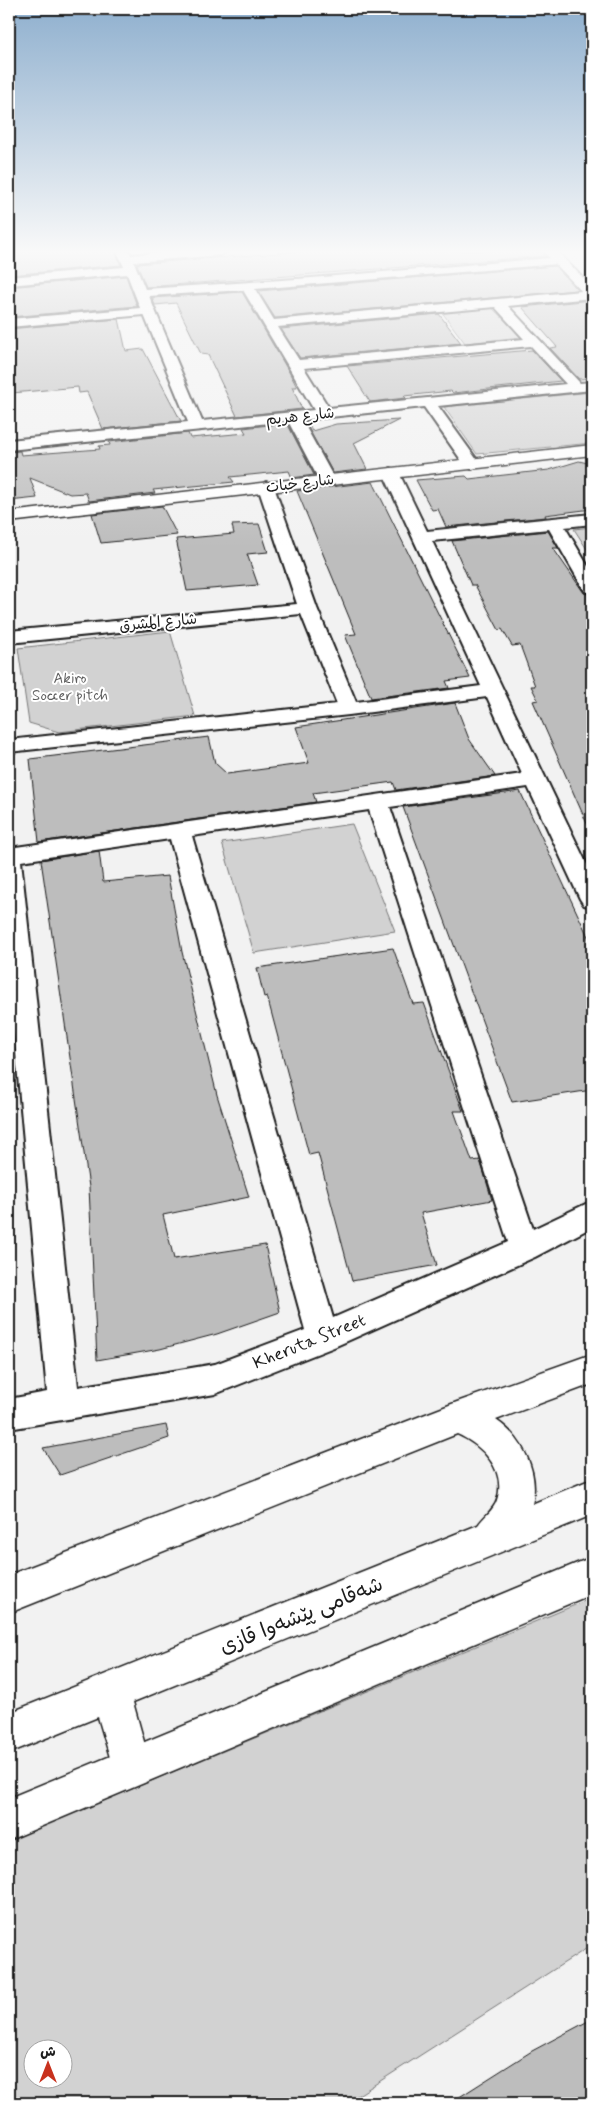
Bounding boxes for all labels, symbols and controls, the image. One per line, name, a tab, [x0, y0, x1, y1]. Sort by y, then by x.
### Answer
street label: شارع هريم	[265, 403, 336, 432]
street label: شارع خبات	[265, 470, 335, 498]
street label: شارع المشرق	[118, 610, 198, 636]
park label: Akiro Soccer pitch	[32, 669, 108, 706]
street label: Kheruta Street	[249, 1308, 370, 1375]
street label: شەقامی پێشەوا قازی	[215, 1570, 387, 1662]
north arrow	[22, 2040, 72, 2090]
text: ش	[40, 2043, 56, 2061]

